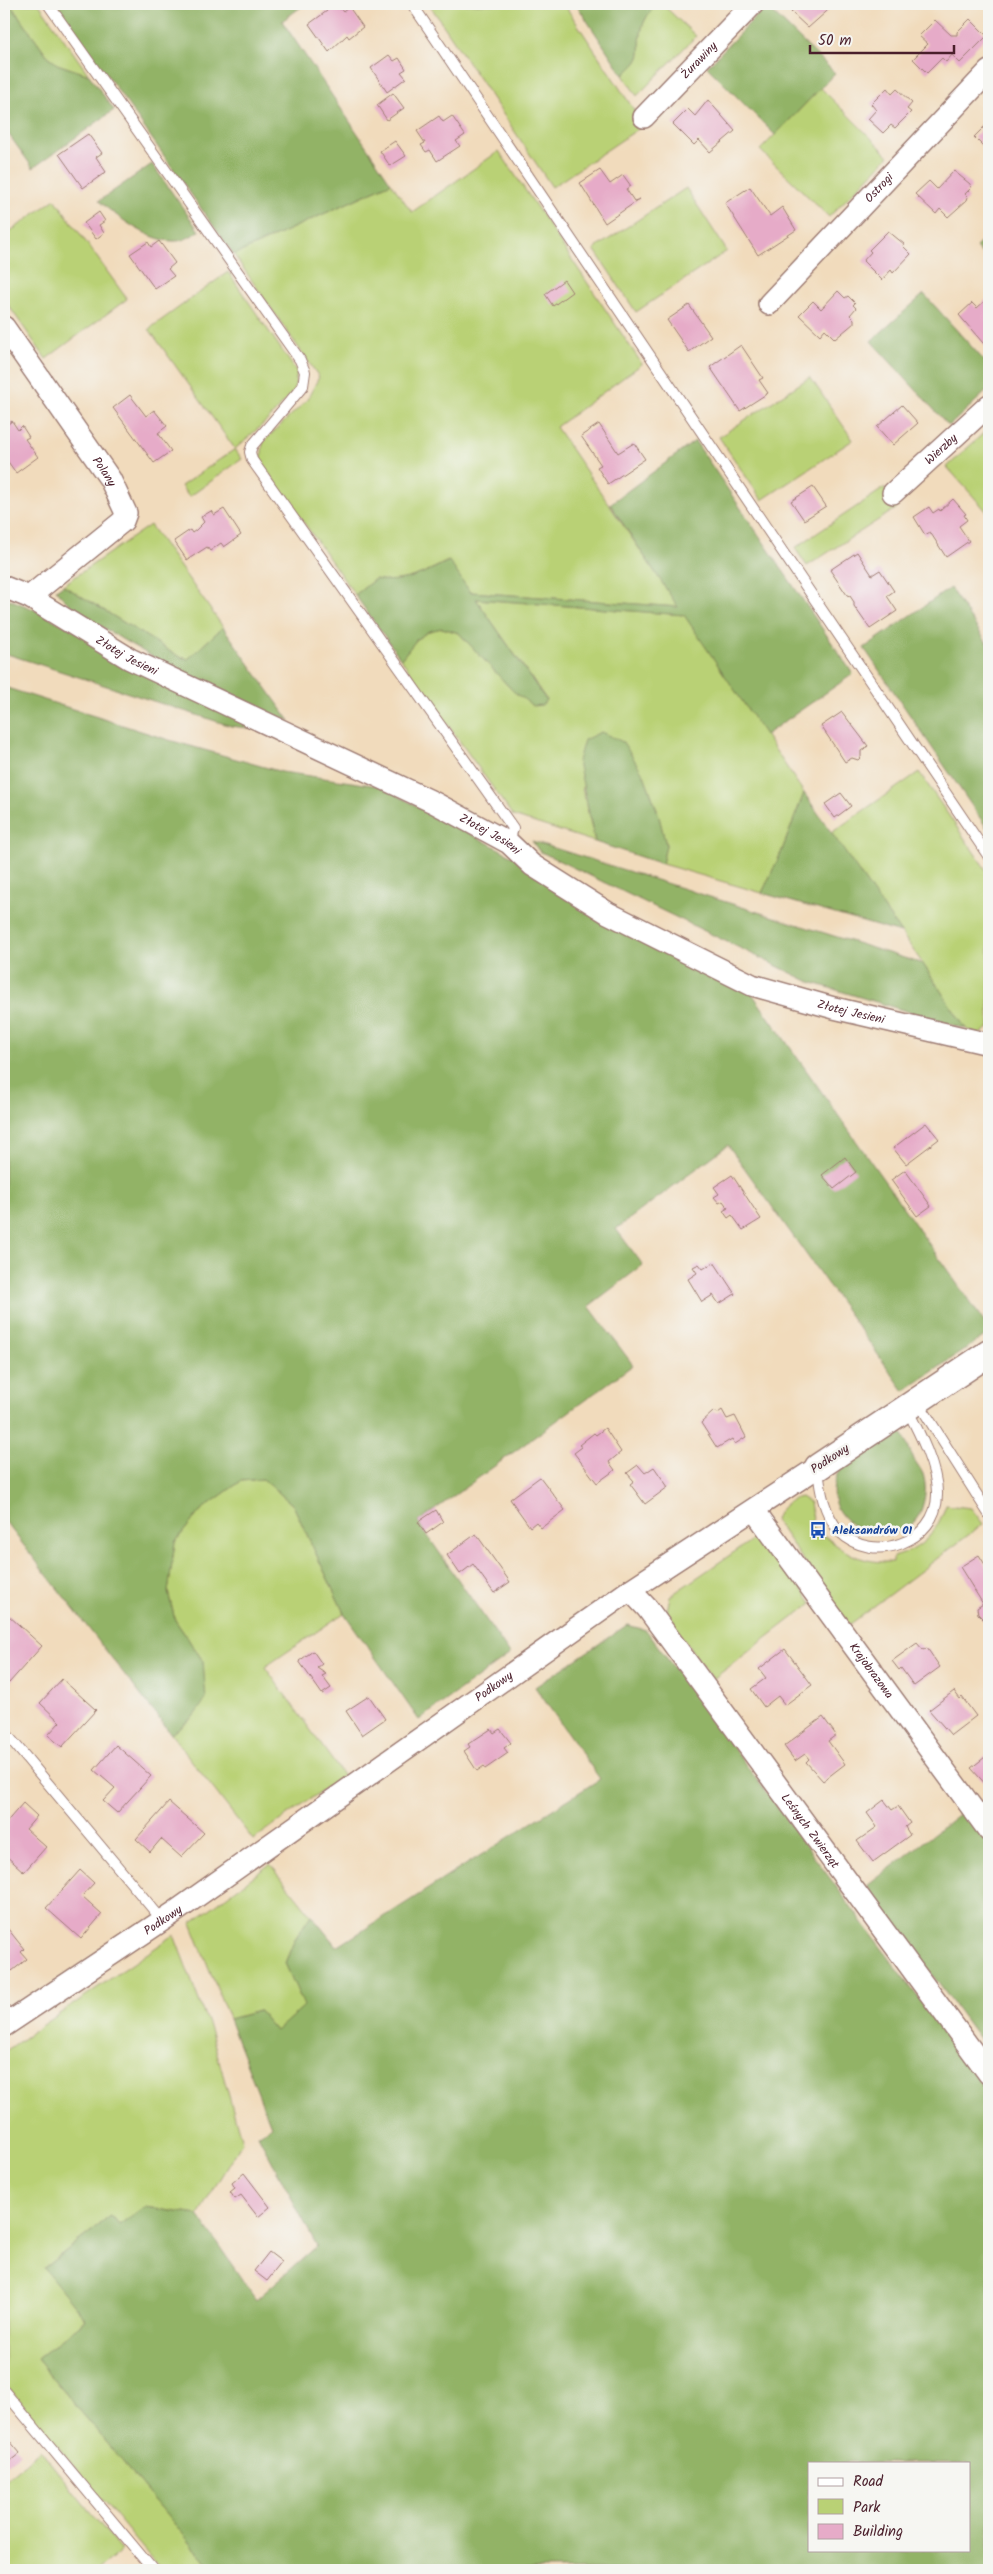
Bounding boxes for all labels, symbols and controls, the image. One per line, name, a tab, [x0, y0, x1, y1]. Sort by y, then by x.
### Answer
scale bar	[810, 22, 954, 54]
text: 50 m	[818, 29, 852, 53]
street label: Żurawiny	[676, 37, 722, 83]
street label: Ostrogi	[860, 168, 899, 207]
street label: Wierzby	[920, 429, 962, 469]
street label: Polany	[88, 453, 122, 490]
street label: Złotej Jesieni	[92, 631, 162, 681]
street label: Złotej Jesieni	[456, 808, 526, 860]
street label: Złotej Jesieni	[815, 994, 888, 1029]
street label: Podkowy	[807, 1439, 853, 1479]
bus stop icon: Aleksandrów 01	[808, 1520, 828, 1540]
place label: Aleksandrów 01	[832, 1521, 912, 1540]
street label: Krajobrazowa	[845, 1638, 899, 1703]
street label: Podkowy	[471, 1666, 517, 1707]
street label: Leśnych Zwierząt	[776, 1789, 845, 1873]
street label: Podkowy	[140, 1900, 186, 1940]
legend	[808, 2462, 970, 2552]
text: Road	[853, 2470, 884, 2494]
text: Park	[853, 2496, 881, 2520]
text: Building	[853, 2520, 903, 2544]

